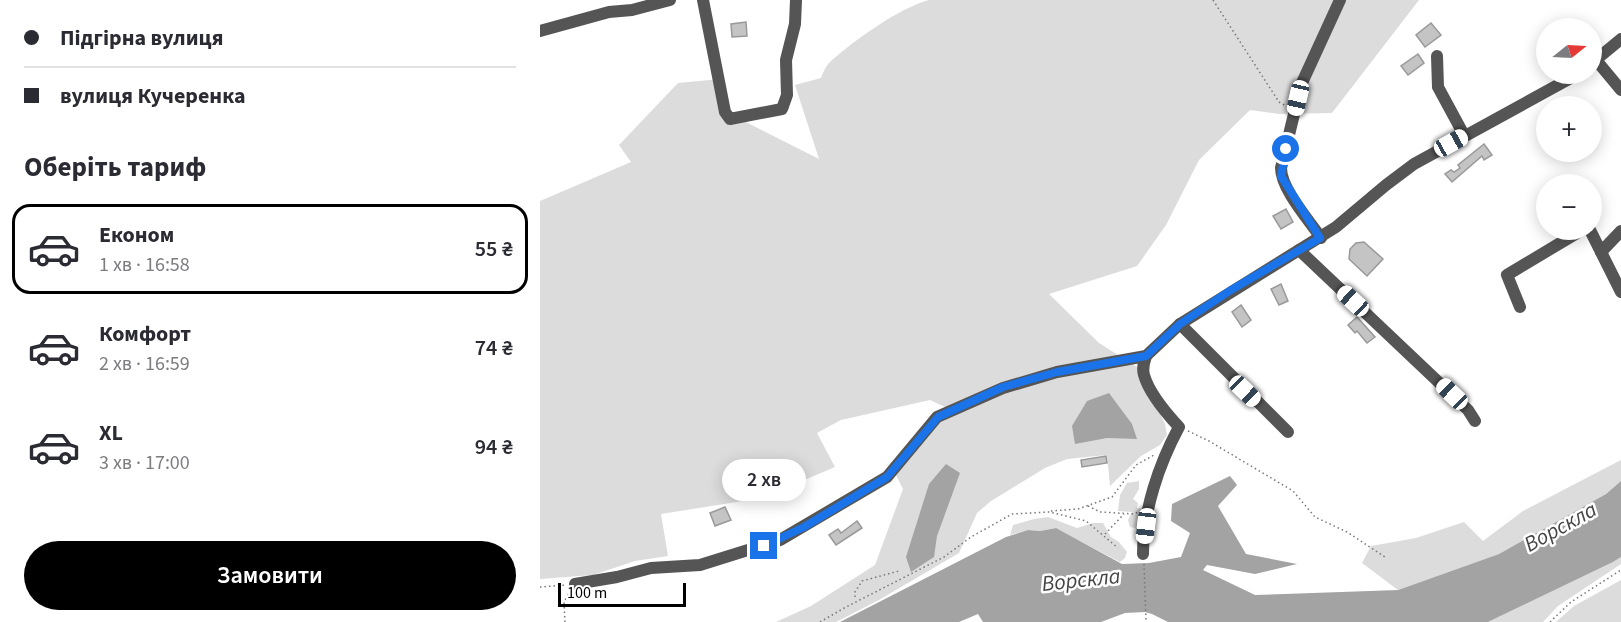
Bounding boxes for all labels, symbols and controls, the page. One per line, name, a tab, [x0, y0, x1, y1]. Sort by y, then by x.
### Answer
north arrow	[1536, 18, 1602, 84]
map controls	[1536, 18, 1602, 240]
text: Підгірна вулиця	[60, 22, 224, 54]
car	[1285, 78, 1311, 118]
text: вулиця Кучеренка	[60, 80, 246, 112]
button: +	[1536, 96, 1602, 162]
car	[1431, 126, 1471, 160]
route start	[1272, 135, 1299, 162]
text: Оберіть тариф	[24, 148, 206, 187]
button: −	[1536, 174, 1602, 240]
text: Економ	[99, 219, 174, 251]
icon: car	[27, 222, 81, 276]
text: 55 ₴	[475, 233, 513, 265]
text: 1 хв · 16:58	[99, 251, 190, 279]
car	[1334, 282, 1372, 320]
text: Комфорт	[99, 318, 191, 350]
icon: car	[27, 321, 81, 375]
text: 74 ₴	[475, 332, 513, 364]
text: 2 хв · 16:59	[99, 350, 190, 378]
car	[1226, 372, 1264, 410]
car	[1433, 375, 1471, 413]
text: XL	[99, 417, 123, 449]
icon: car	[27, 420, 81, 474]
text: 94 ₴	[475, 431, 513, 463]
text: 3 хв · 17:00	[99, 449, 190, 477]
callout: 2 хв	[722, 459, 806, 501]
text: 2 хв	[747, 466, 781, 494]
water label: Ворскла	[1518, 494, 1603, 560]
car	[1135, 507, 1157, 545]
route end	[750, 532, 777, 559]
button: Замовити	[24, 541, 516, 610]
water label: Ворскла	[1040, 560, 1122, 600]
scale bar	[558, 580, 686, 608]
text: 100 m	[567, 582, 607, 604]

